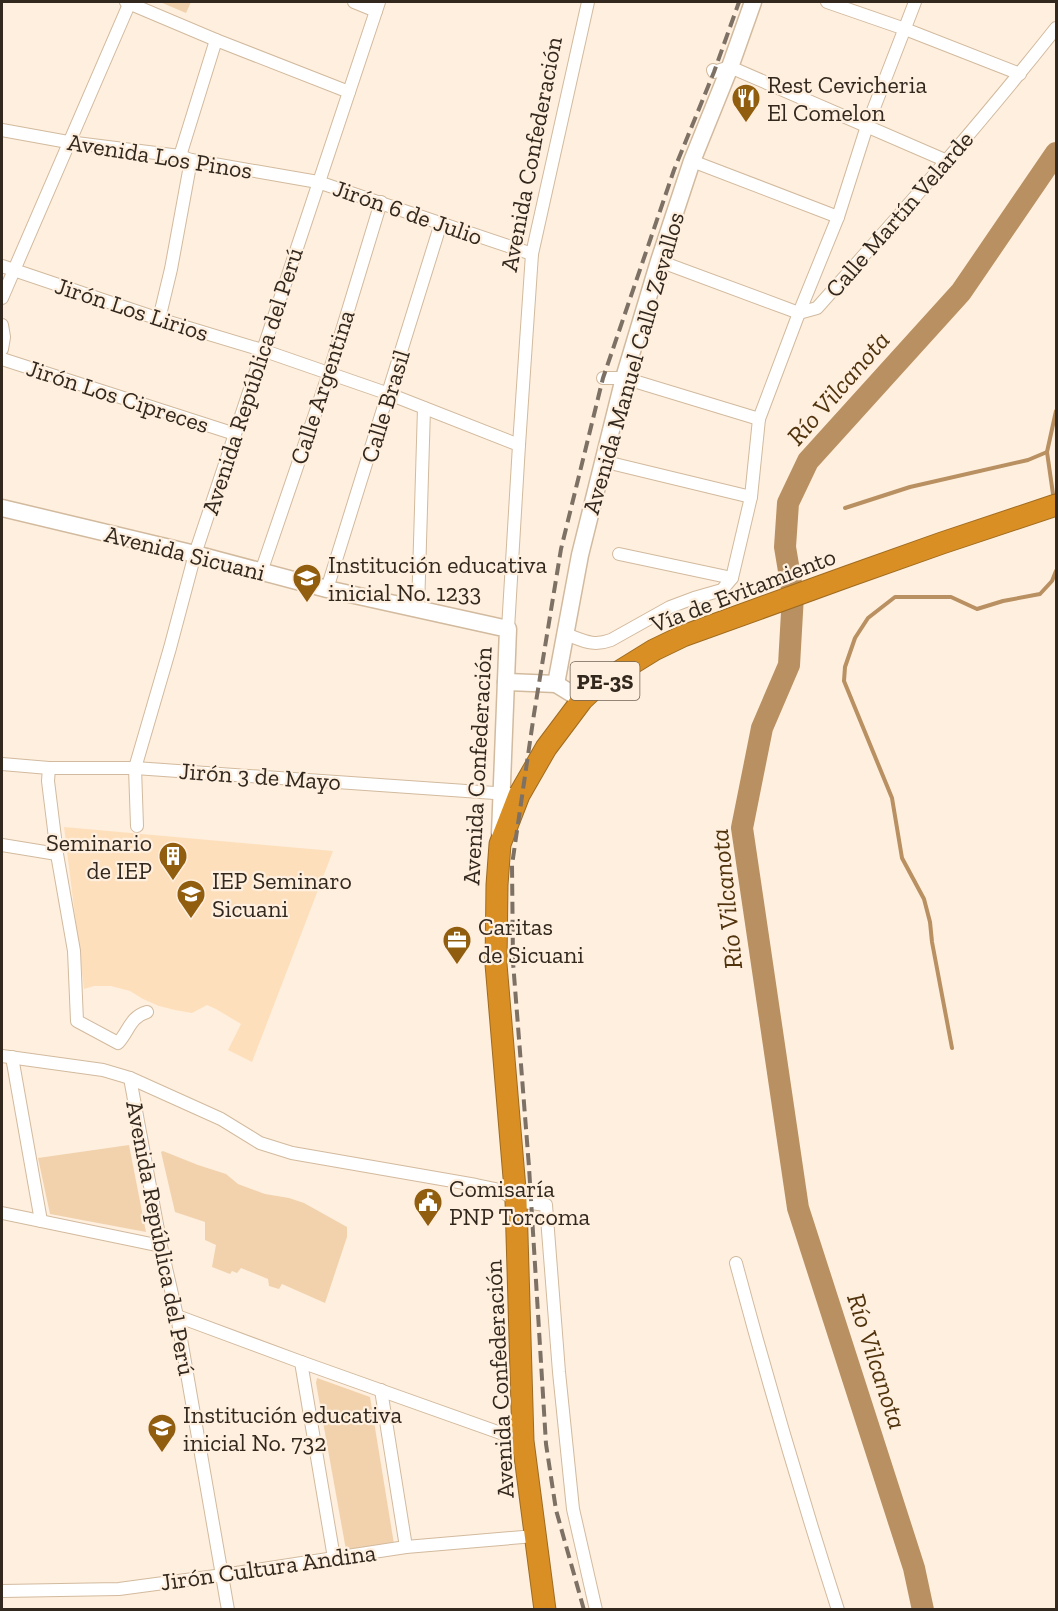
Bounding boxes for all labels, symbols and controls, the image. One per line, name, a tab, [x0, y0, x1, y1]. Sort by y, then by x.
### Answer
street label: Avenida Confederación	[494, 34, 568, 274]
place label: Rest Cevicheria El Comelon	[767, 70, 928, 127]
restaurant icon: Rest Cevicheria El Comelon	[730, 82, 762, 124]
street label: Calle Martín Velarde	[819, 125, 979, 303]
street label: Avenida Los Pinos	[66, 127, 254, 185]
street label: Jirón 6 de Julio	[330, 173, 486, 251]
street label: Avenida Manuel Callo Zevallos	[576, 209, 690, 517]
street label: Avenida República del Perú	[195, 243, 309, 518]
street label: Jirón Los Lirios	[52, 271, 212, 347]
street label: Calle Argentina	[283, 306, 361, 468]
water label: Río Vilcanota	[780, 324, 896, 452]
street label: Calle Brasil	[354, 346, 416, 466]
street label: Jirón Los Cipreces	[23, 353, 213, 439]
street label: Avenida Sicuani	[102, 519, 269, 587]
street label: Vía de Evitamiento	[645, 541, 840, 639]
place label: Institución educativa inicial No. 1233	[328, 550, 547, 607]
school or university icon: Institución educativa inicial No. 1233	[291, 562, 323, 604]
street label: Avenida Confederación	[456, 646, 498, 886]
road number: PE-3S	[570, 662, 640, 700]
street label: Jirón 3 de Mayo	[178, 756, 342, 796]
water label: Río Vilcanota	[703, 827, 749, 971]
place label: Seminario de IEP	[46, 828, 152, 885]
building icon: Seminario de IEP	[157, 840, 189, 882]
place label: IEP Seminaro Sicuani	[212, 866, 352, 923]
school or university icon: IEP Seminaro Sicuani	[175, 878, 207, 920]
place label: Caritas de Sicuani	[478, 912, 584, 969]
office icon: Caritas de Sicuani	[441, 924, 473, 966]
street label: Avenida República del Perú	[120, 1098, 202, 1378]
place label: Comisaría PNP Torcoma	[449, 1174, 590, 1231]
public building icon: Comisaría PNP Torcoma	[412, 1186, 444, 1228]
street label: Avenida Confederación	[478, 1259, 520, 1499]
water label: Río Vilcanota	[840, 1289, 914, 1433]
place label: Institución educativa inicial No. 732	[183, 1400, 402, 1457]
school or university icon: Institución educativa inicial No. 732	[146, 1412, 178, 1454]
street label: Jirón Cultura Andina	[158, 1537, 378, 1596]

